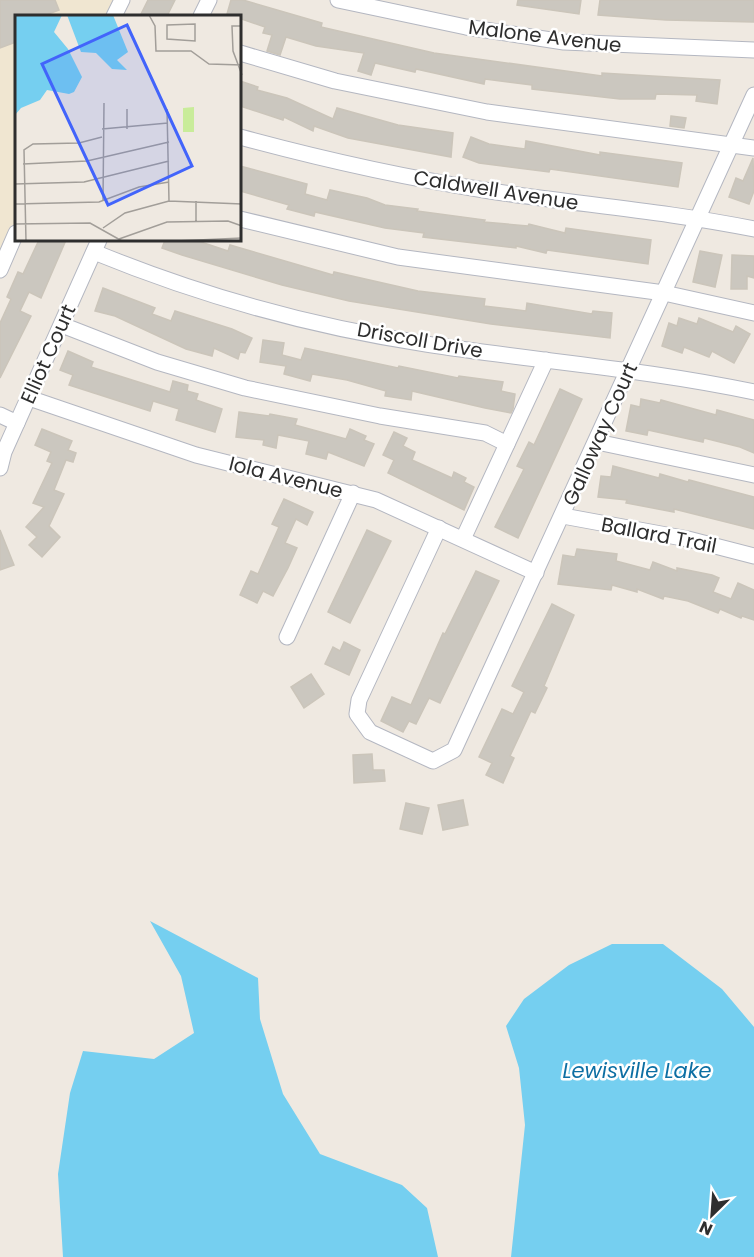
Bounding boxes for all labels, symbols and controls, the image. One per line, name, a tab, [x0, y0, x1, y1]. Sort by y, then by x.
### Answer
street label: Malone Avenue	[467, 13, 623, 59]
inset map	[15, 15, 242, 242]
street label: Caldwell Avenue	[412, 163, 580, 217]
street label: Elliot Court	[14, 300, 82, 408]
street label: Driscoll Drive	[355, 315, 485, 365]
street label: Galloway Court	[556, 358, 644, 510]
street label: Iola Avenue	[226, 449, 346, 505]
street label: Ballard Trail	[599, 510, 719, 560]
water label: Lewisville Lake	[562, 1056, 712, 1085]
north arrow	[682, 1185, 742, 1245]
text: N	[696, 1215, 716, 1241]

